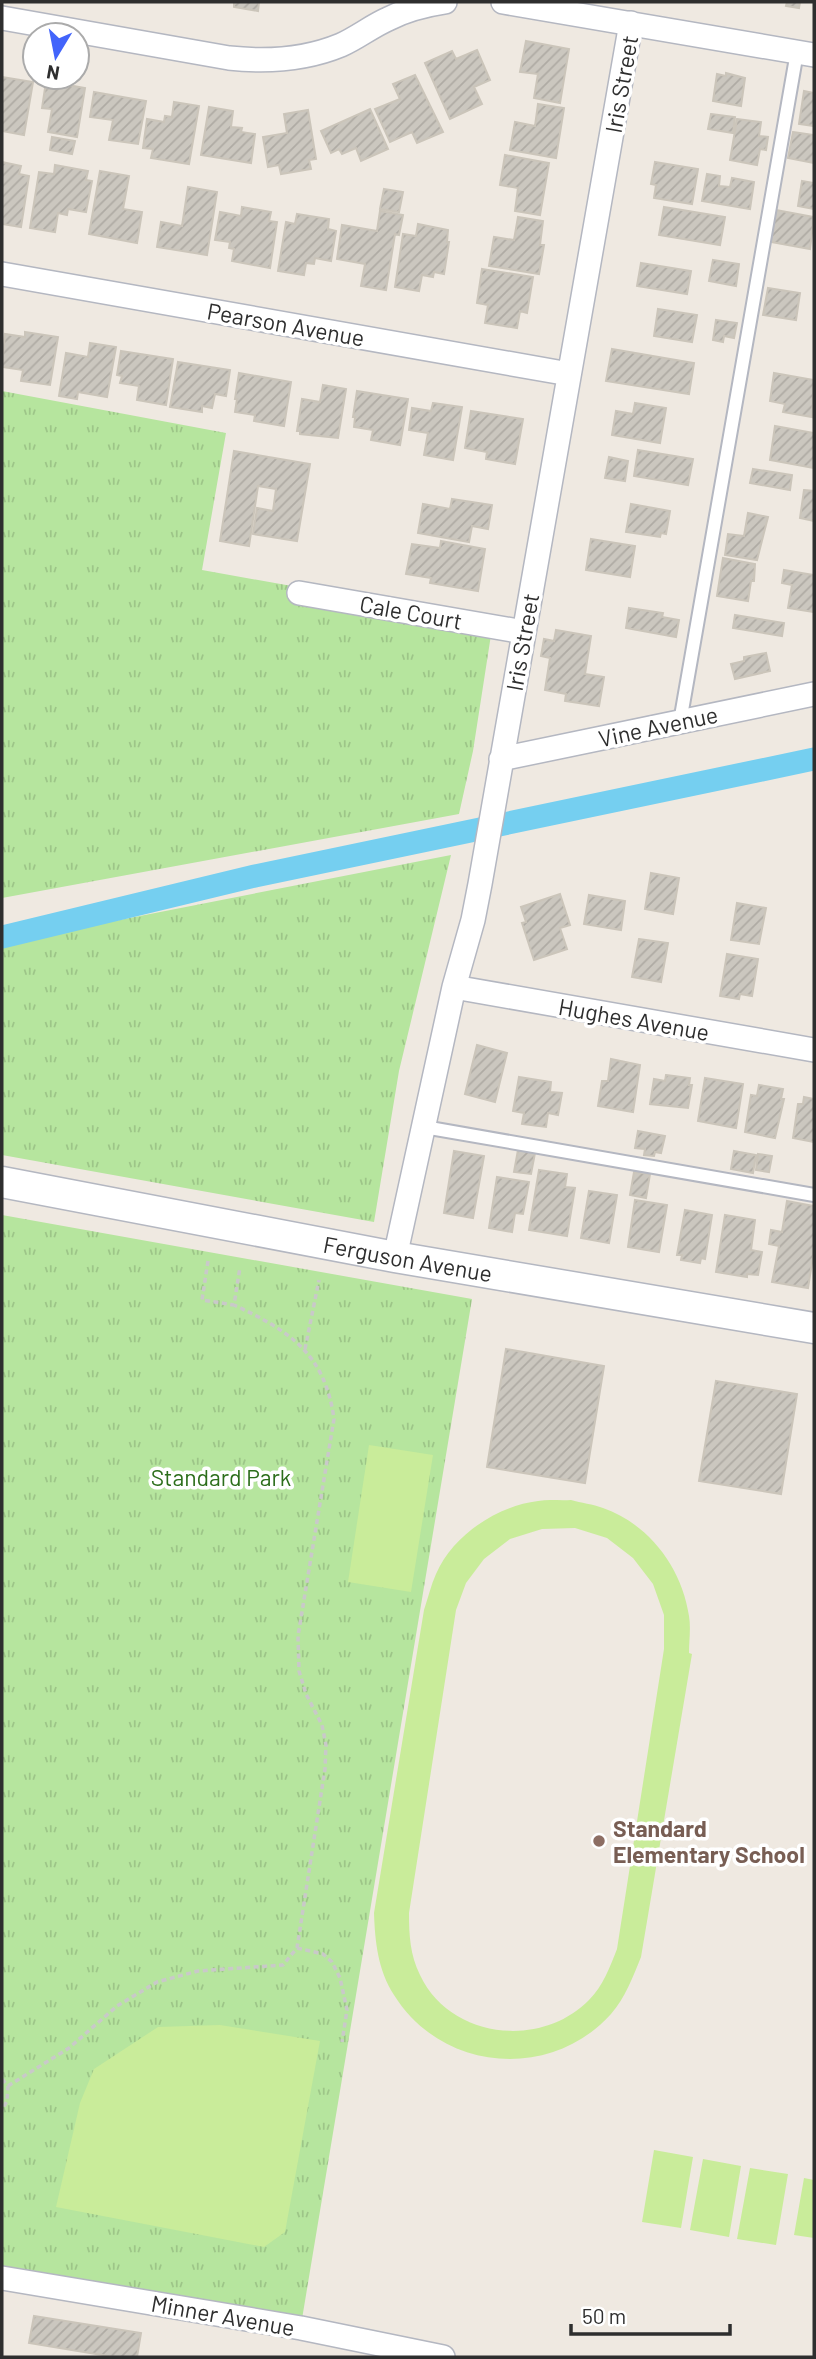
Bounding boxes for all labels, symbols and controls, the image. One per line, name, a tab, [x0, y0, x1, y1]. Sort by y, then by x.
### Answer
north arrow	[21, 21, 91, 91]
street label: Iris Street	[599, 33, 643, 135]
text: N	[45, 61, 61, 86]
street label: Pearson Avenue	[205, 296, 367, 352]
street label: Cale Court	[358, 589, 464, 635]
street label: Iris Street	[500, 591, 544, 693]
street label: Vine Avenue	[596, 700, 720, 752]
street label: Hughes Avenue	[556, 992, 712, 1046]
street label: Ferguson Avenue	[321, 1230, 494, 1287]
park label: Standard Park	[151, 1463, 291, 1491]
place label: Standard Elementary School	[613, 1814, 805, 1868]
marker: Standard Elementary School	[591, 1833, 607, 1849]
street label: Minner Avenue	[149, 2289, 297, 2341]
scale bar	[571, 2292, 730, 2336]
text: 50 m	[582, 2303, 626, 2328]

